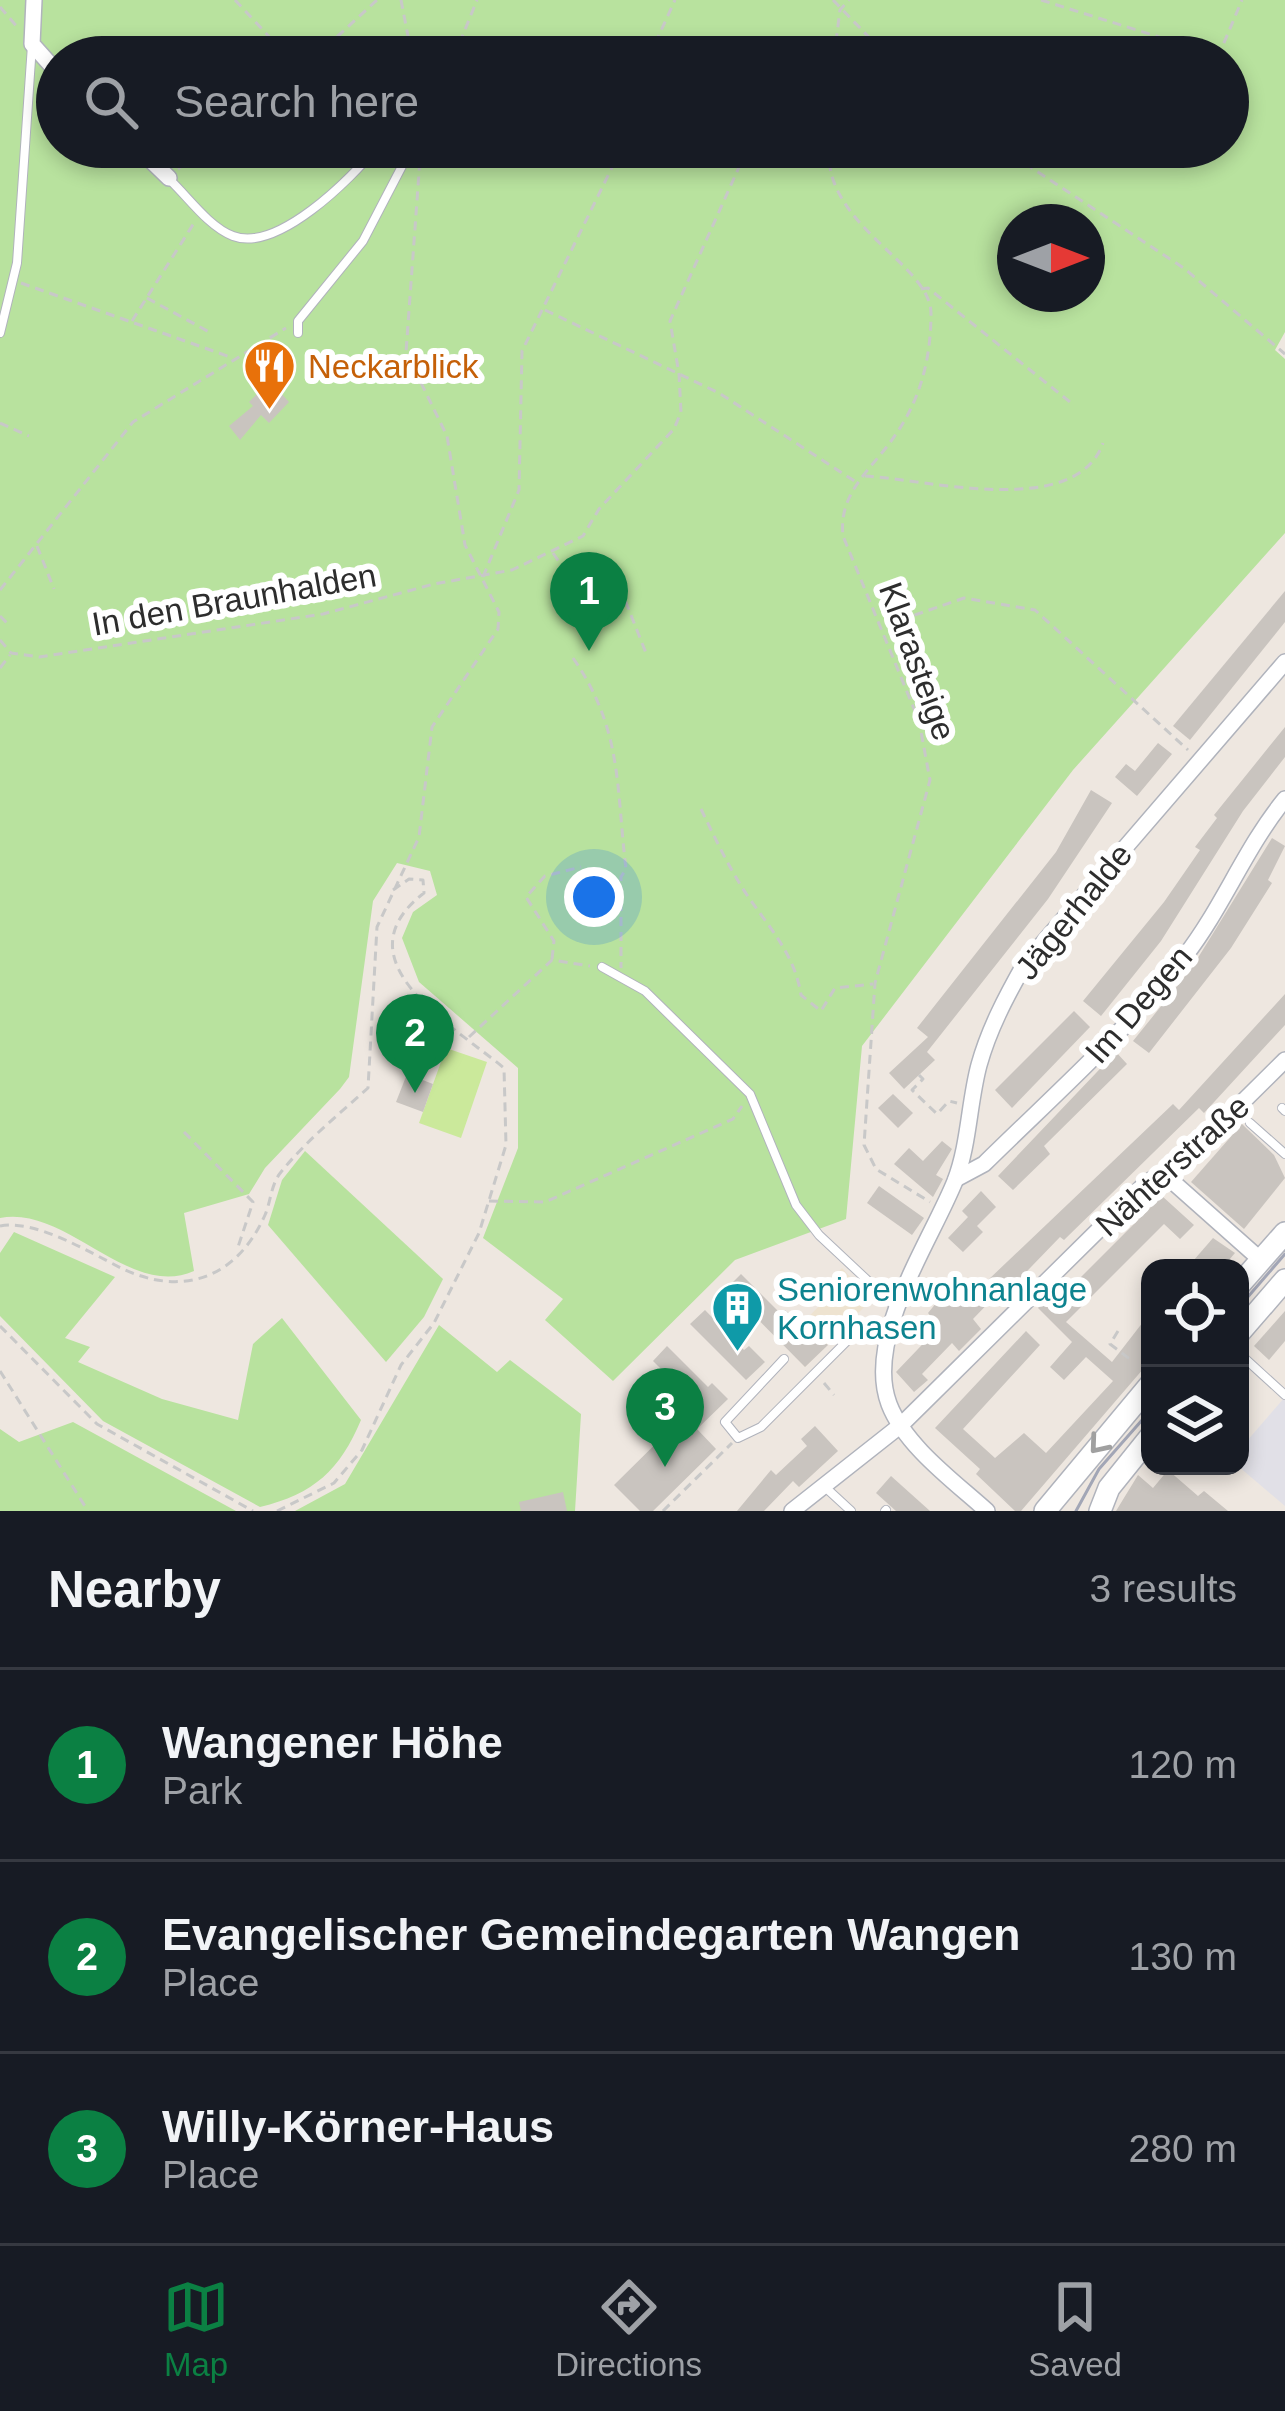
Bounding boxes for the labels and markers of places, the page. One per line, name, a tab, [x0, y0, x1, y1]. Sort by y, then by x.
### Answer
restaurant icon: Neckarblick	[241, 338, 297, 412]
place label: Neckarblick	[308, 348, 479, 385]
pin: 1	[550, 552, 628, 651]
pin: 2	[376, 994, 454, 1093]
place label: Seniorenwohnanlage Kornhasen	[777, 1271, 1087, 1346]
building icon: Seniorenwohnanlage Kornhasen	[710, 1280, 766, 1354]
pin: 3	[626, 1368, 704, 1467]

